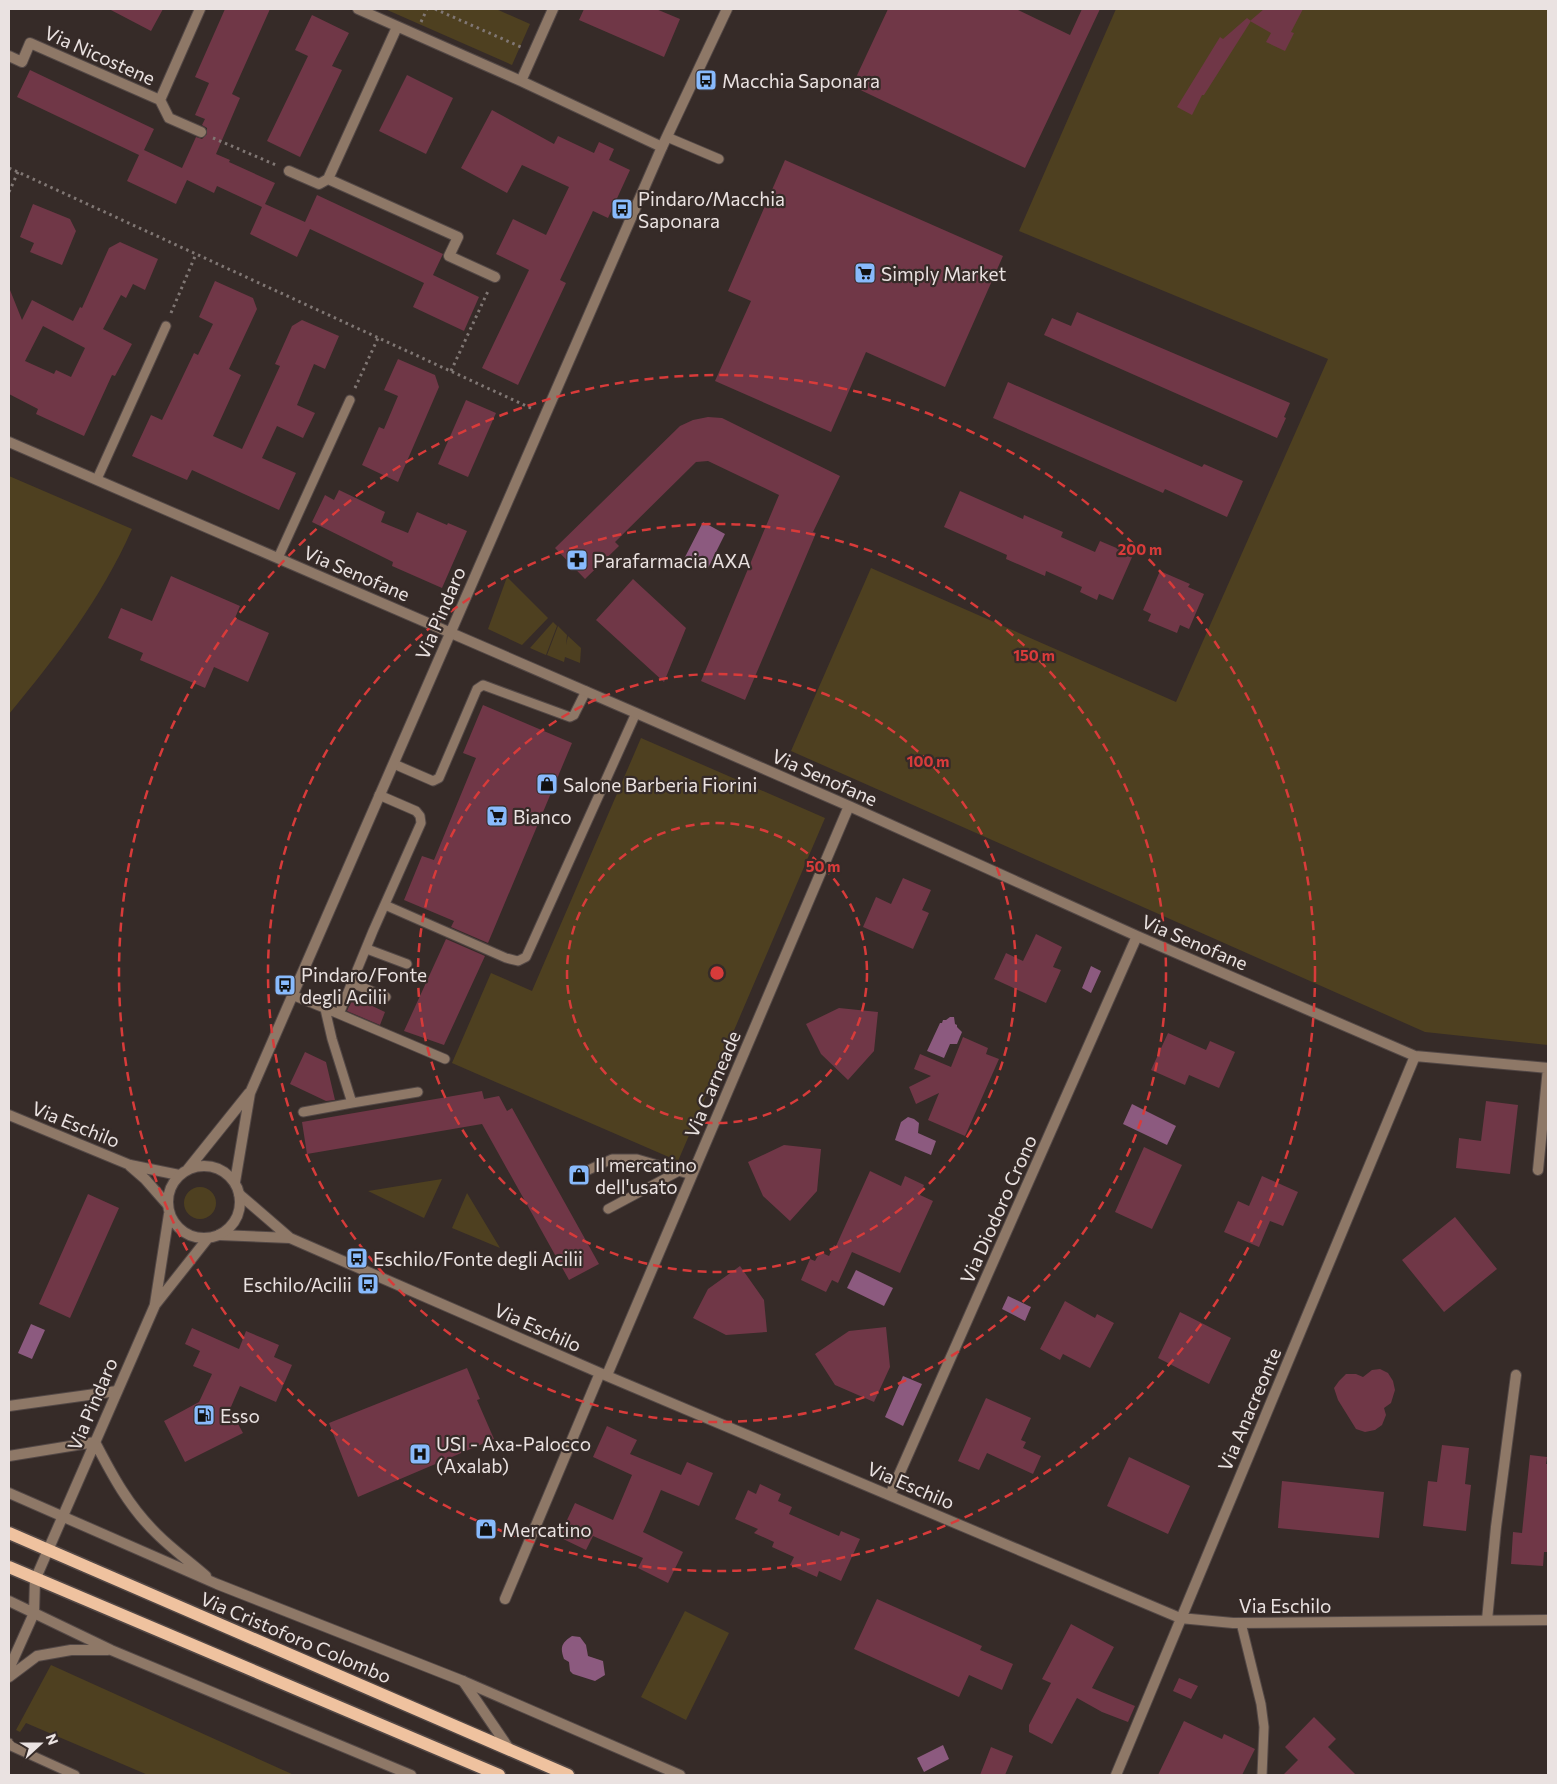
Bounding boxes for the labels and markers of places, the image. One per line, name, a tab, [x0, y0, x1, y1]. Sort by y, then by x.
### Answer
bus stop icon: Macchia Saponara	[694, 68, 718, 92]
place label: Macchia Saponara	[722, 69, 880, 92]
place label: Pindaro/Macchia Saponara	[638, 187, 785, 232]
bus stop icon: Pindaro/Macchia Saponara	[610, 197, 634, 221]
supermarket icon: Simply Market	[853, 261, 877, 285]
place label: Simply Market	[881, 262, 1006, 285]
pharmacy icon: Parafarmacia AXA	[565, 548, 589, 572]
place label: Parafarmacia AXA	[593, 549, 751, 572]
shop icon: Salone Barberia Fiorini	[535, 772, 559, 796]
place label: Salone Barberia Fiorini	[563, 773, 757, 796]
supermarket icon: Bianco	[485, 804, 509, 828]
place label: Bianco	[513, 805, 572, 828]
place label: Pindaro/Fonte degli Acilii	[301, 963, 427, 1008]
centre of rings	[708, 964, 726, 982]
bus stop icon: Pindaro/Fonte degli Acilii	[273, 973, 297, 997]
place label: Il mercatino dell'usato	[595, 1153, 697, 1198]
shop icon: Il mercatino dell'usato	[567, 1163, 591, 1187]
bus stop icon: Eschilo/Fonte degli Acilii	[345, 1246, 369, 1270]
place label: Eschilo/Fonte degli Acilii	[373, 1247, 583, 1270]
bus stop icon: Eschilo/Acilii	[356, 1272, 380, 1296]
place label: Eschilo/Acilii	[243, 1273, 352, 1296]
fuel station icon: Esso	[192, 1403, 216, 1427]
place label: Esso	[220, 1404, 260, 1427]
place label: USI - Axa-Palocco (Axalab)	[436, 1432, 591, 1477]
hospital icon: USI - Axa-Palocco (Axalab)	[408, 1442, 432, 1466]
shop icon: Mercatino	[474, 1517, 498, 1541]
place label: Mercatino	[502, 1518, 592, 1541]

